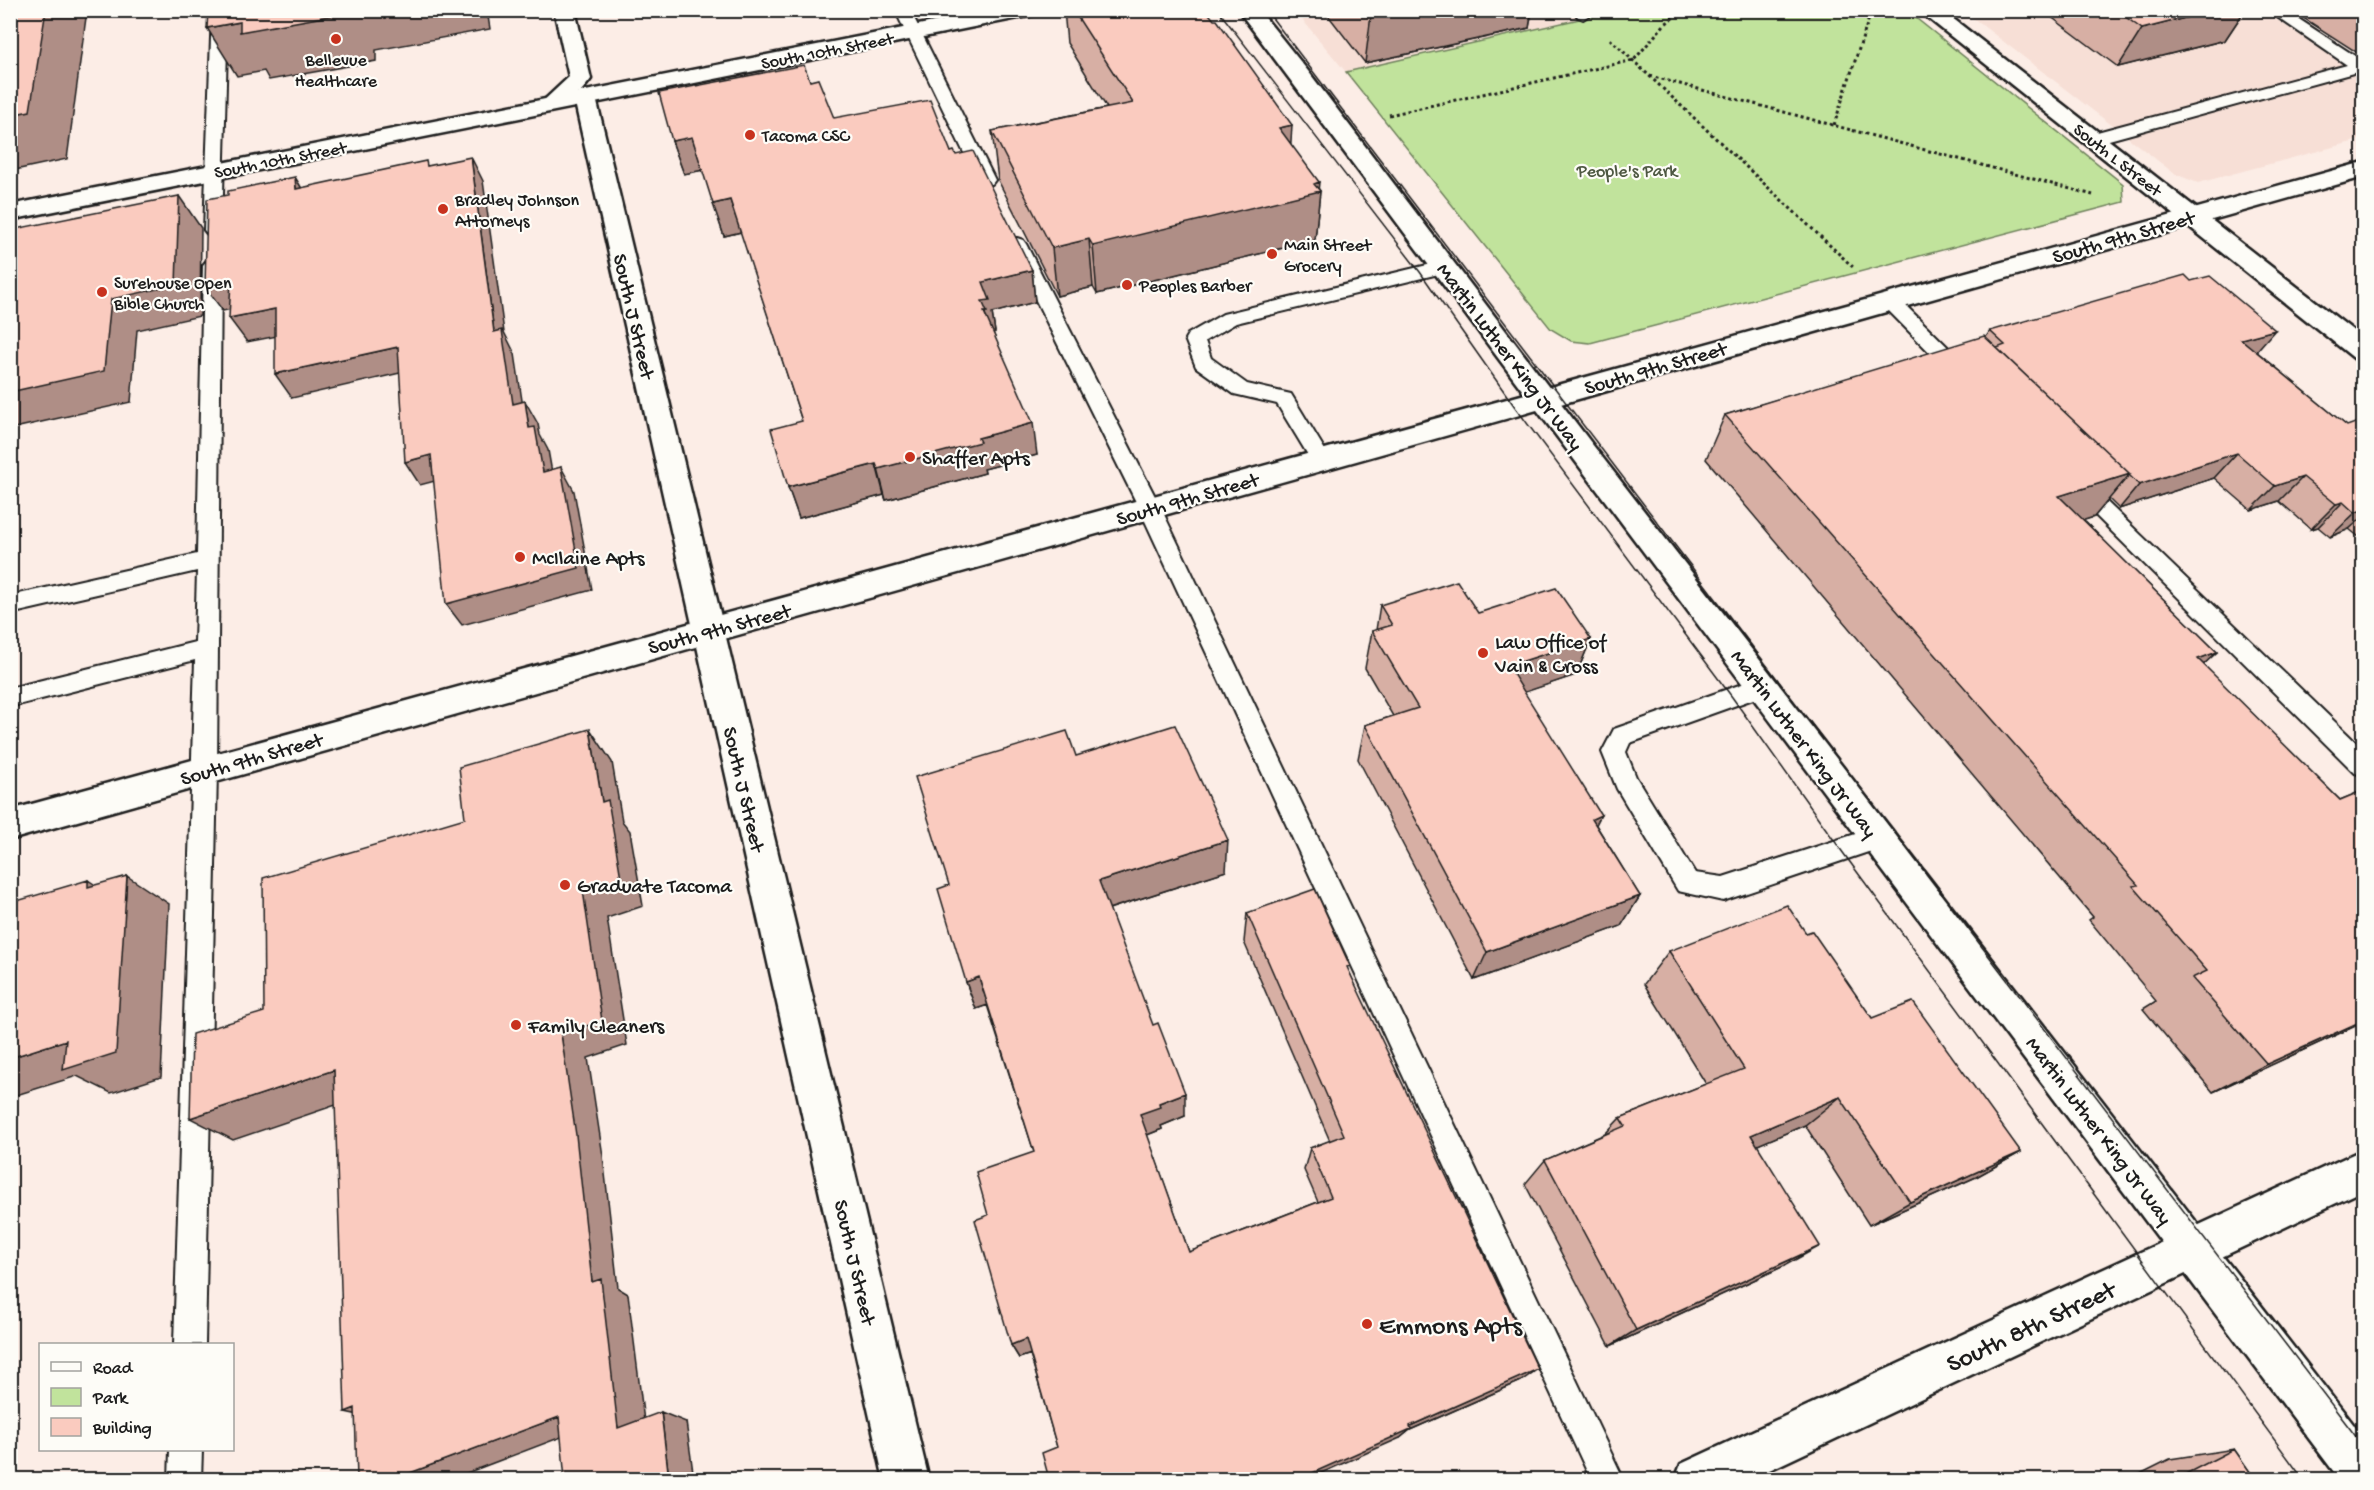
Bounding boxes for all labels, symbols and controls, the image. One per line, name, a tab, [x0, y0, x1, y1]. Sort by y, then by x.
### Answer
street label: South 10th Street	[760, 29, 897, 76]
marker: Bellevue Healthcare	[329, 32, 343, 46]
place label: Bellevue Healthcare	[295, 51, 378, 93]
street label: South L Street	[2068, 120, 2166, 203]
place label: Tacoma CSC	[761, 127, 851, 148]
marker: Tacoma CSC	[743, 128, 757, 142]
street label: South 10th Street	[213, 138, 350, 185]
park label: People's Park	[1576, 162, 1679, 183]
place label: Bradley Johnson Attorneys	[454, 191, 580, 233]
marker: Bradley Johnson Attorneys	[436, 202, 450, 216]
street label: South 9th Street	[2050, 206, 2200, 272]
place label: Main Street Grocery	[1284, 236, 1373, 278]
marker: Main Street Grocery	[1265, 247, 1279, 261]
street label: South J Street	[605, 252, 659, 384]
street label: Martin Luther King Jr Way	[1429, 259, 1587, 457]
place label: Surehouse Open Bible Church	[113, 274, 232, 316]
place label: Peoples Barber	[1138, 277, 1253, 298]
marker: Peoples Barber	[1120, 278, 1134, 292]
marker: Surehouse Open Bible Church	[95, 285, 109, 299]
street label: South 9th Street	[1582, 337, 1732, 403]
place label: Shaffer Apts	[922, 448, 1031, 473]
marker: Shaffer Apts	[903, 450, 917, 464]
street label: South 9th Street	[1114, 468, 1264, 534]
place label: McIlaine Apts	[532, 548, 646, 573]
marker: McIlaine Apts	[513, 550, 527, 564]
street label: South 9th Street	[646, 600, 796, 662]
place label: Law Office of Vain & Cross	[1494, 632, 1607, 681]
marker: Law Office of Vain & Cross	[1476, 646, 1490, 660]
street label: Martin Luther King Jr Way	[1723, 646, 1881, 844]
street label: South J Street	[715, 725, 769, 857]
street label: South 9th Street	[178, 728, 328, 794]
place label: Graduate Tacoma	[577, 876, 733, 901]
marker: Graduate Tacoma	[558, 878, 572, 892]
place label: Family Cleaners	[527, 1016, 666, 1041]
marker: Family Cleaners	[509, 1018, 523, 1032]
street label: Martin Luther King Jr Way	[2018, 1033, 2176, 1231]
street label: South J Street	[826, 1198, 880, 1330]
street label: South 8th Street	[1943, 1275, 2123, 1382]
place label: Emmons Apts	[1379, 1313, 1523, 1344]
marker: Emmons Apts	[1360, 1317, 1374, 1331]
legend	[39, 1343, 234, 1451]
text: Road	[93, 1359, 134, 1380]
text: Park	[92, 1389, 129, 1410]
text: Building	[92, 1419, 152, 1440]

